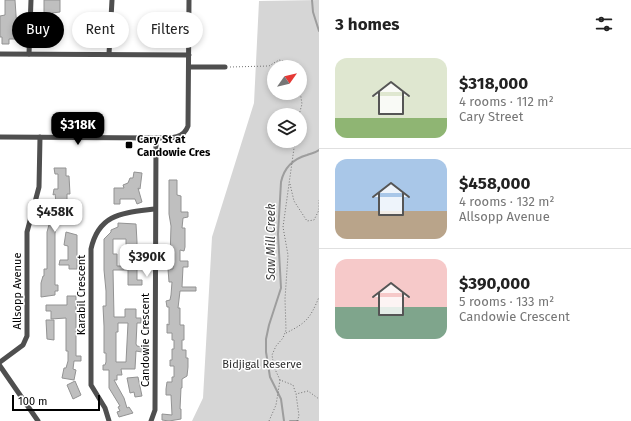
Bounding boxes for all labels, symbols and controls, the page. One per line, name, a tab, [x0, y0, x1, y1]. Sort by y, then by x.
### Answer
chip: Buy	[12, 12, 64, 48]
chip: Rent	[72, 12, 129, 48]
chip: Filters	[137, 12, 203, 48]
icon: filters	[593, 13, 615, 35]
text: 3 homes	[335, 14, 400, 35]
north arrow	[267, 60, 307, 100]
map controls	[267, 60, 307, 148]
text: $318,000	[459, 73, 528, 94]
icon: home	[367, 74, 415, 122]
text: 4 rooms · 112 m²	[459, 94, 554, 109]
button: layers	[267, 108, 307, 148]
text: Cary Street	[459, 109, 523, 124]
pin: $318K	[50, 112, 106, 146]
text: $318K	[60, 117, 96, 132]
place label: Cary St at Candowie Cres	[137, 133, 211, 159]
marker: Cary St at Candowie Cres	[124, 140, 134, 150]
text: $458,000	[459, 173, 530, 194]
icon: home	[367, 175, 415, 223]
text: 4 rooms · 132 m²	[459, 194, 555, 209]
pin: $458K	[27, 199, 83, 233]
water label: Saw Mill Creek	[264, 203, 278, 282]
text: $458K	[36, 204, 74, 219]
text: Allsopp Avenue	[459, 209, 550, 224]
pin: $390K	[119, 244, 175, 278]
text: $390K	[129, 249, 165, 264]
street label: Allsopp Avenue	[11, 253, 24, 329]
street label: Karabil Crescent	[75, 255, 88, 335]
text: $390,000	[459, 273, 530, 294]
icon: home	[367, 275, 415, 323]
street label: Candowie Crescent	[139, 293, 152, 387]
text: 5 rooms · 133 m²	[459, 294, 554, 309]
text: Candowie Crescent	[459, 309, 570, 324]
park label: Bidjigal Reserve	[222, 358, 302, 371]
scale bar	[12, 393, 100, 412]
text: 100 m	[18, 395, 47, 408]

